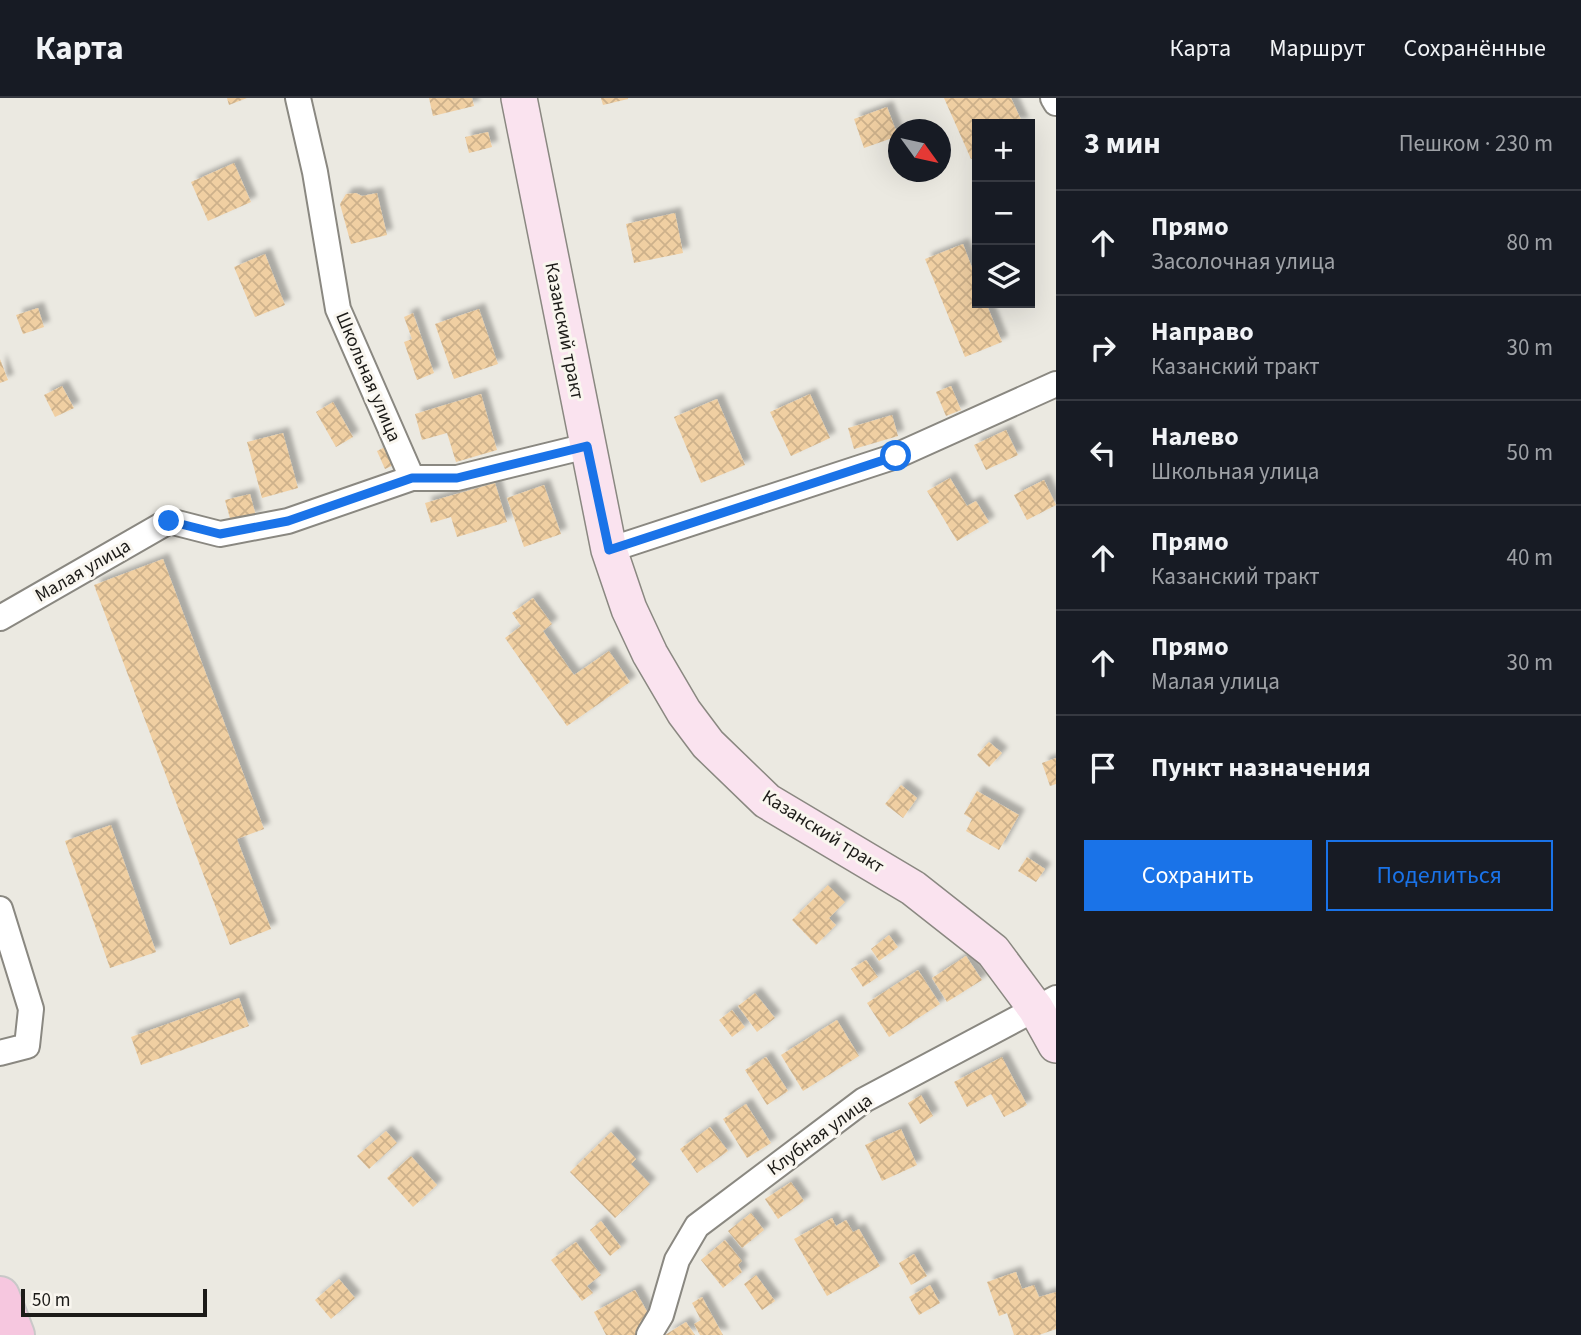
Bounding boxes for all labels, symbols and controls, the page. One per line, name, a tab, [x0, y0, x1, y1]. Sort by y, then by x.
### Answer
text: Карта	[35, 25, 124, 72]
text: Карта	[1170, 31, 1231, 66]
text: Маршрут	[1269, 31, 1365, 66]
text: Сохранённые	[1403, 31, 1546, 66]
north arrow	[888, 119, 951, 182]
map controls	[972, 119, 1035, 308]
button: +	[972, 119, 1035, 182]
text: 3 мин	[1084, 122, 1161, 165]
text: Пешком · 230 m	[1399, 127, 1553, 160]
button: −	[972, 182, 1035, 245]
text: Прямо	[1151, 208, 1229, 245]
icon: ahead	[1084, 224, 1122, 262]
text: 80 m	[1506, 226, 1553, 259]
button: layers	[972, 245, 1035, 308]
text: Засолочная улица	[1151, 245, 1335, 278]
street label: Казанский тракт	[537, 260, 591, 402]
street label: Школьная улица	[328, 308, 408, 446]
text: Направо	[1151, 313, 1254, 350]
icon: right	[1084, 329, 1122, 367]
text: 30 m	[1506, 331, 1553, 364]
text: Казанский тракт	[1151, 350, 1320, 383]
text: Налево	[1151, 418, 1239, 455]
icon: left	[1084, 434, 1122, 472]
text: 50 m	[1506, 436, 1553, 469]
route start	[880, 440, 911, 471]
text: Школьная улица	[1151, 455, 1319, 488]
route end	[153, 505, 184, 536]
text: Прямо	[1151, 523, 1229, 560]
street label: Малая улица	[30, 533, 136, 609]
icon: ahead	[1084, 539, 1122, 577]
text: 40 m	[1506, 541, 1553, 574]
text: Казанский тракт	[1151, 560, 1320, 593]
text: Прямо	[1151, 628, 1229, 665]
icon: ahead	[1084, 644, 1122, 682]
text: 30 m	[1506, 646, 1553, 679]
text: Малая улица	[1151, 665, 1280, 698]
icon: arrive	[1084, 749, 1122, 787]
text: Пункт назначения	[1151, 749, 1371, 786]
street label: Казанский тракт	[757, 784, 889, 880]
button: Сохранить	[1084, 840, 1312, 911]
button: Поделиться	[1326, 840, 1553, 911]
street label: Клубная улица	[762, 1088, 878, 1182]
scale bar	[21, 1286, 206, 1318]
text: 50 m	[32, 1287, 70, 1314]

